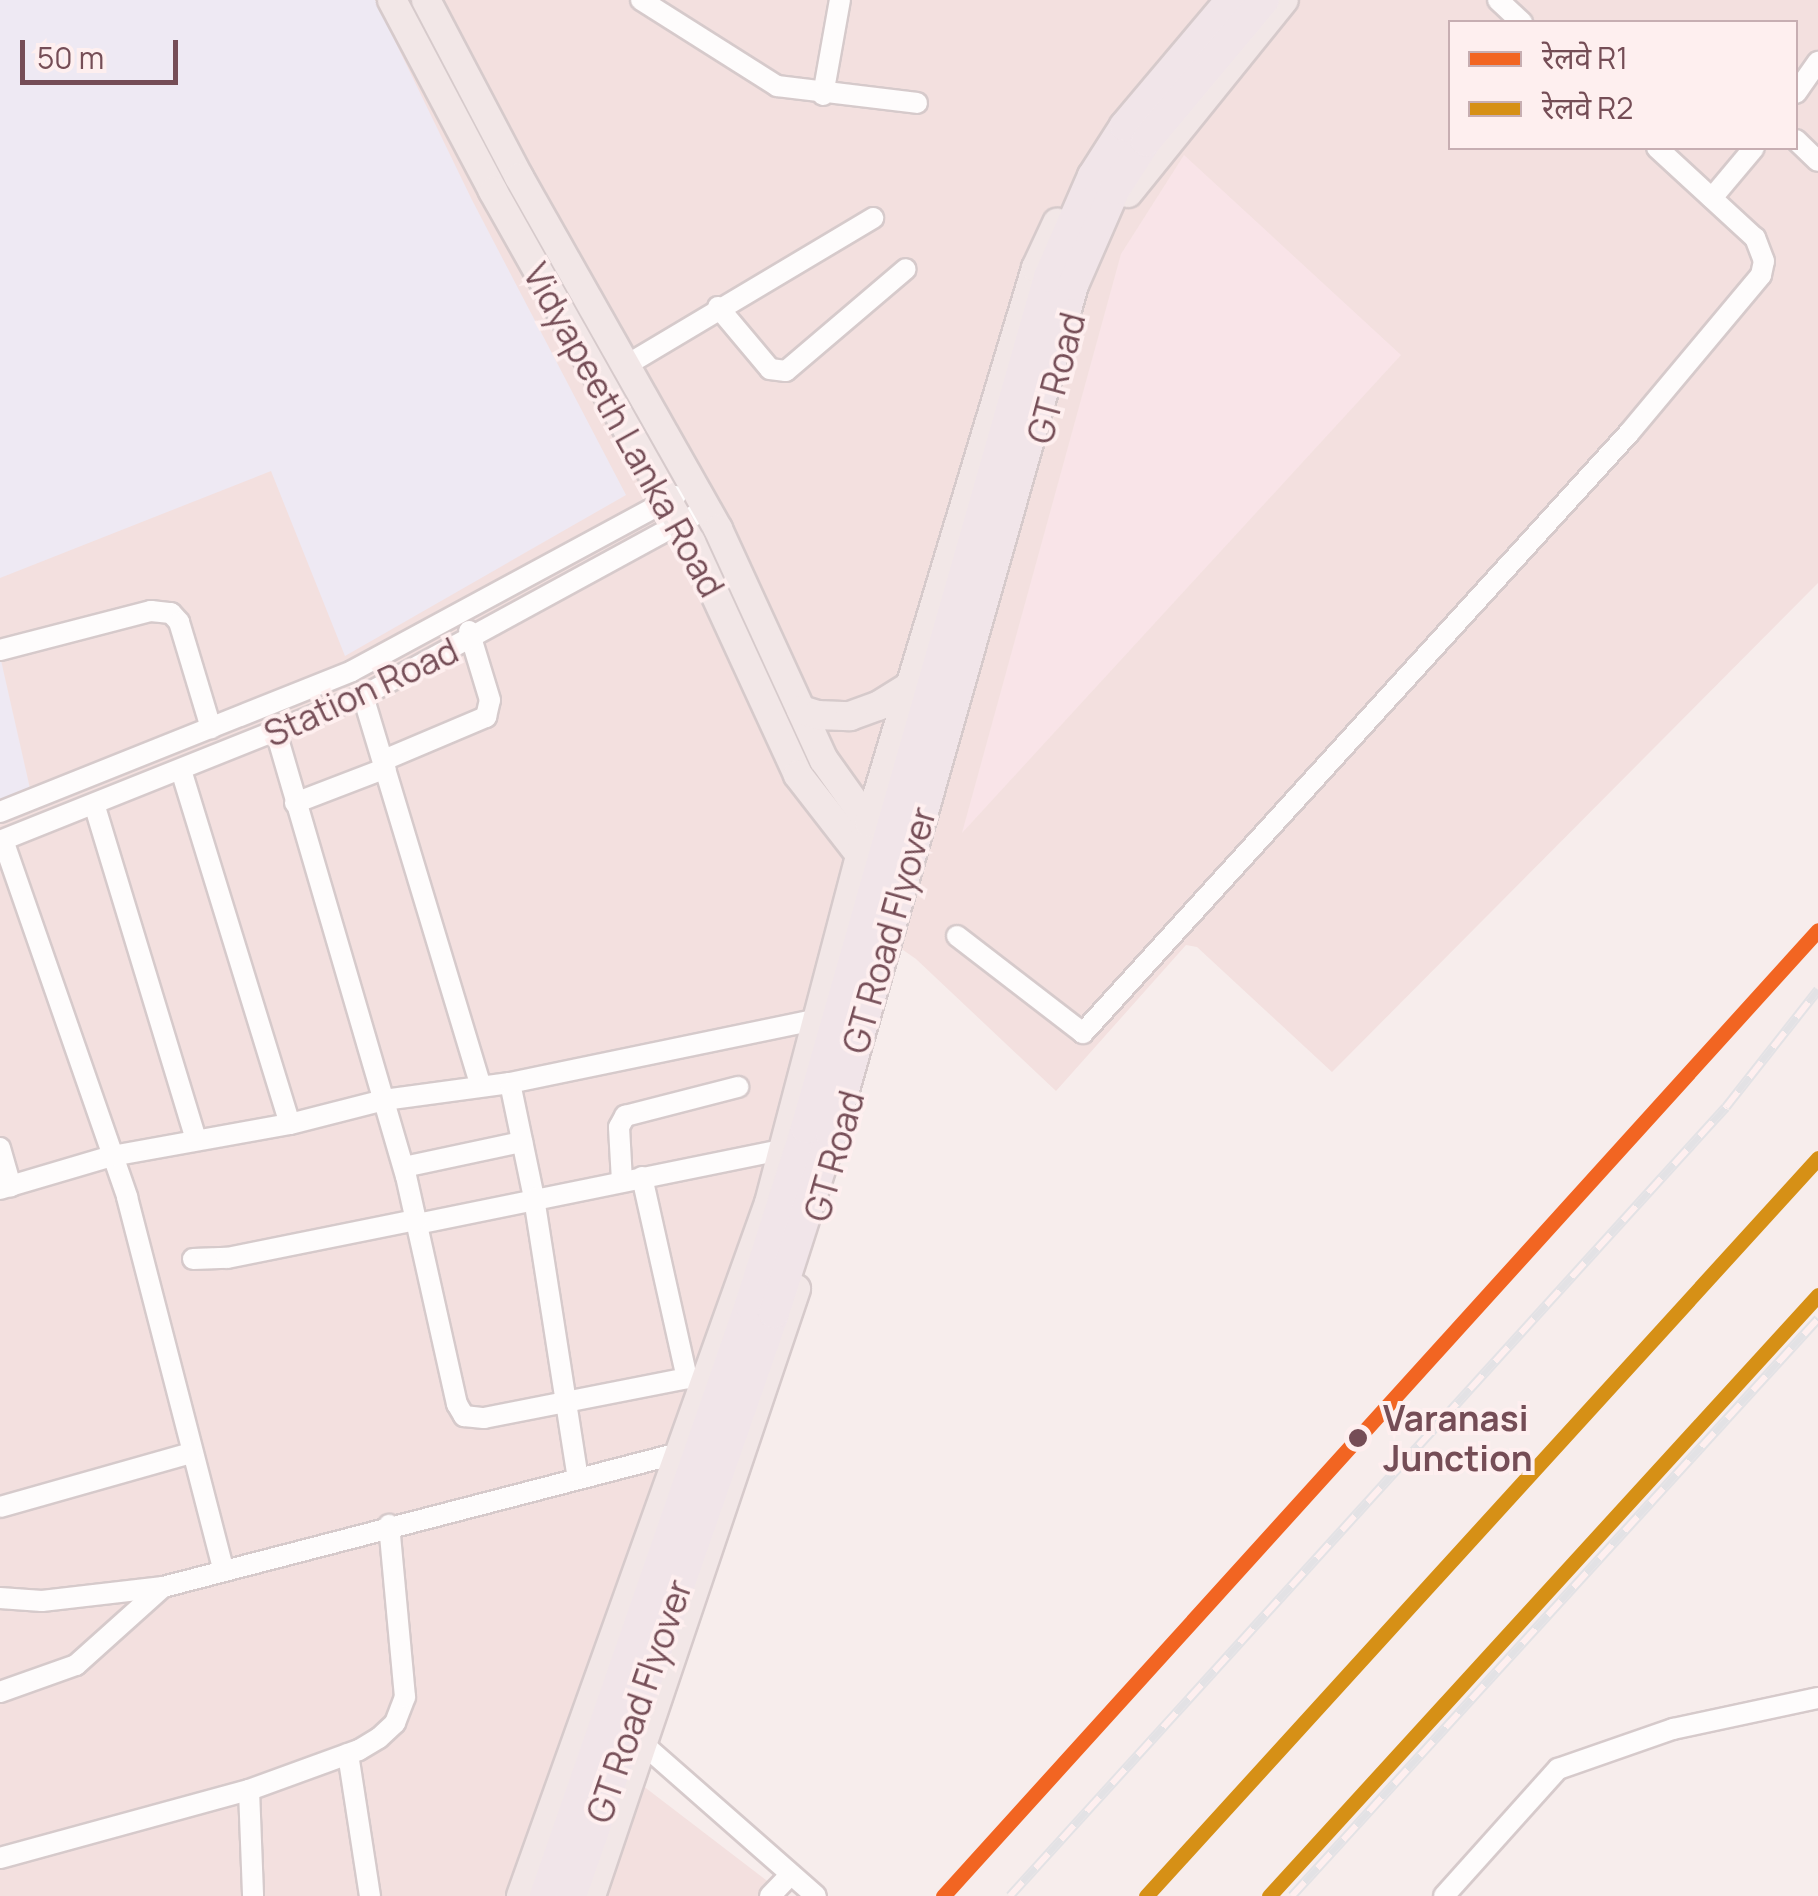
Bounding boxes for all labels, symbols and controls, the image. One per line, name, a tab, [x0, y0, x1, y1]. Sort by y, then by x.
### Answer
scale bar	[25, 20, 182, 82]
legend	[1448, 20, 1798, 150]
text: 50 m	[37, 37, 104, 78]
text: रेलवे R1	[1542, 37, 1628, 78]
text: रेलवे R2	[1542, 87, 1633, 128]
street label: Vidyapeeth Lanka Road	[515, 256, 733, 604]
street label: GT Road	[1018, 307, 1094, 449]
street label: Station Road	[258, 629, 464, 755]
street label: GT Road Flyover	[834, 801, 944, 1059]
street label: GT Road	[795, 1085, 873, 1227]
place label: Varanasi Junction	[1383, 1397, 1533, 1479]
marker: Varanasi Junction	[1342, 1422, 1374, 1454]
street label: GT Road Flyover	[578, 1573, 700, 1829]

